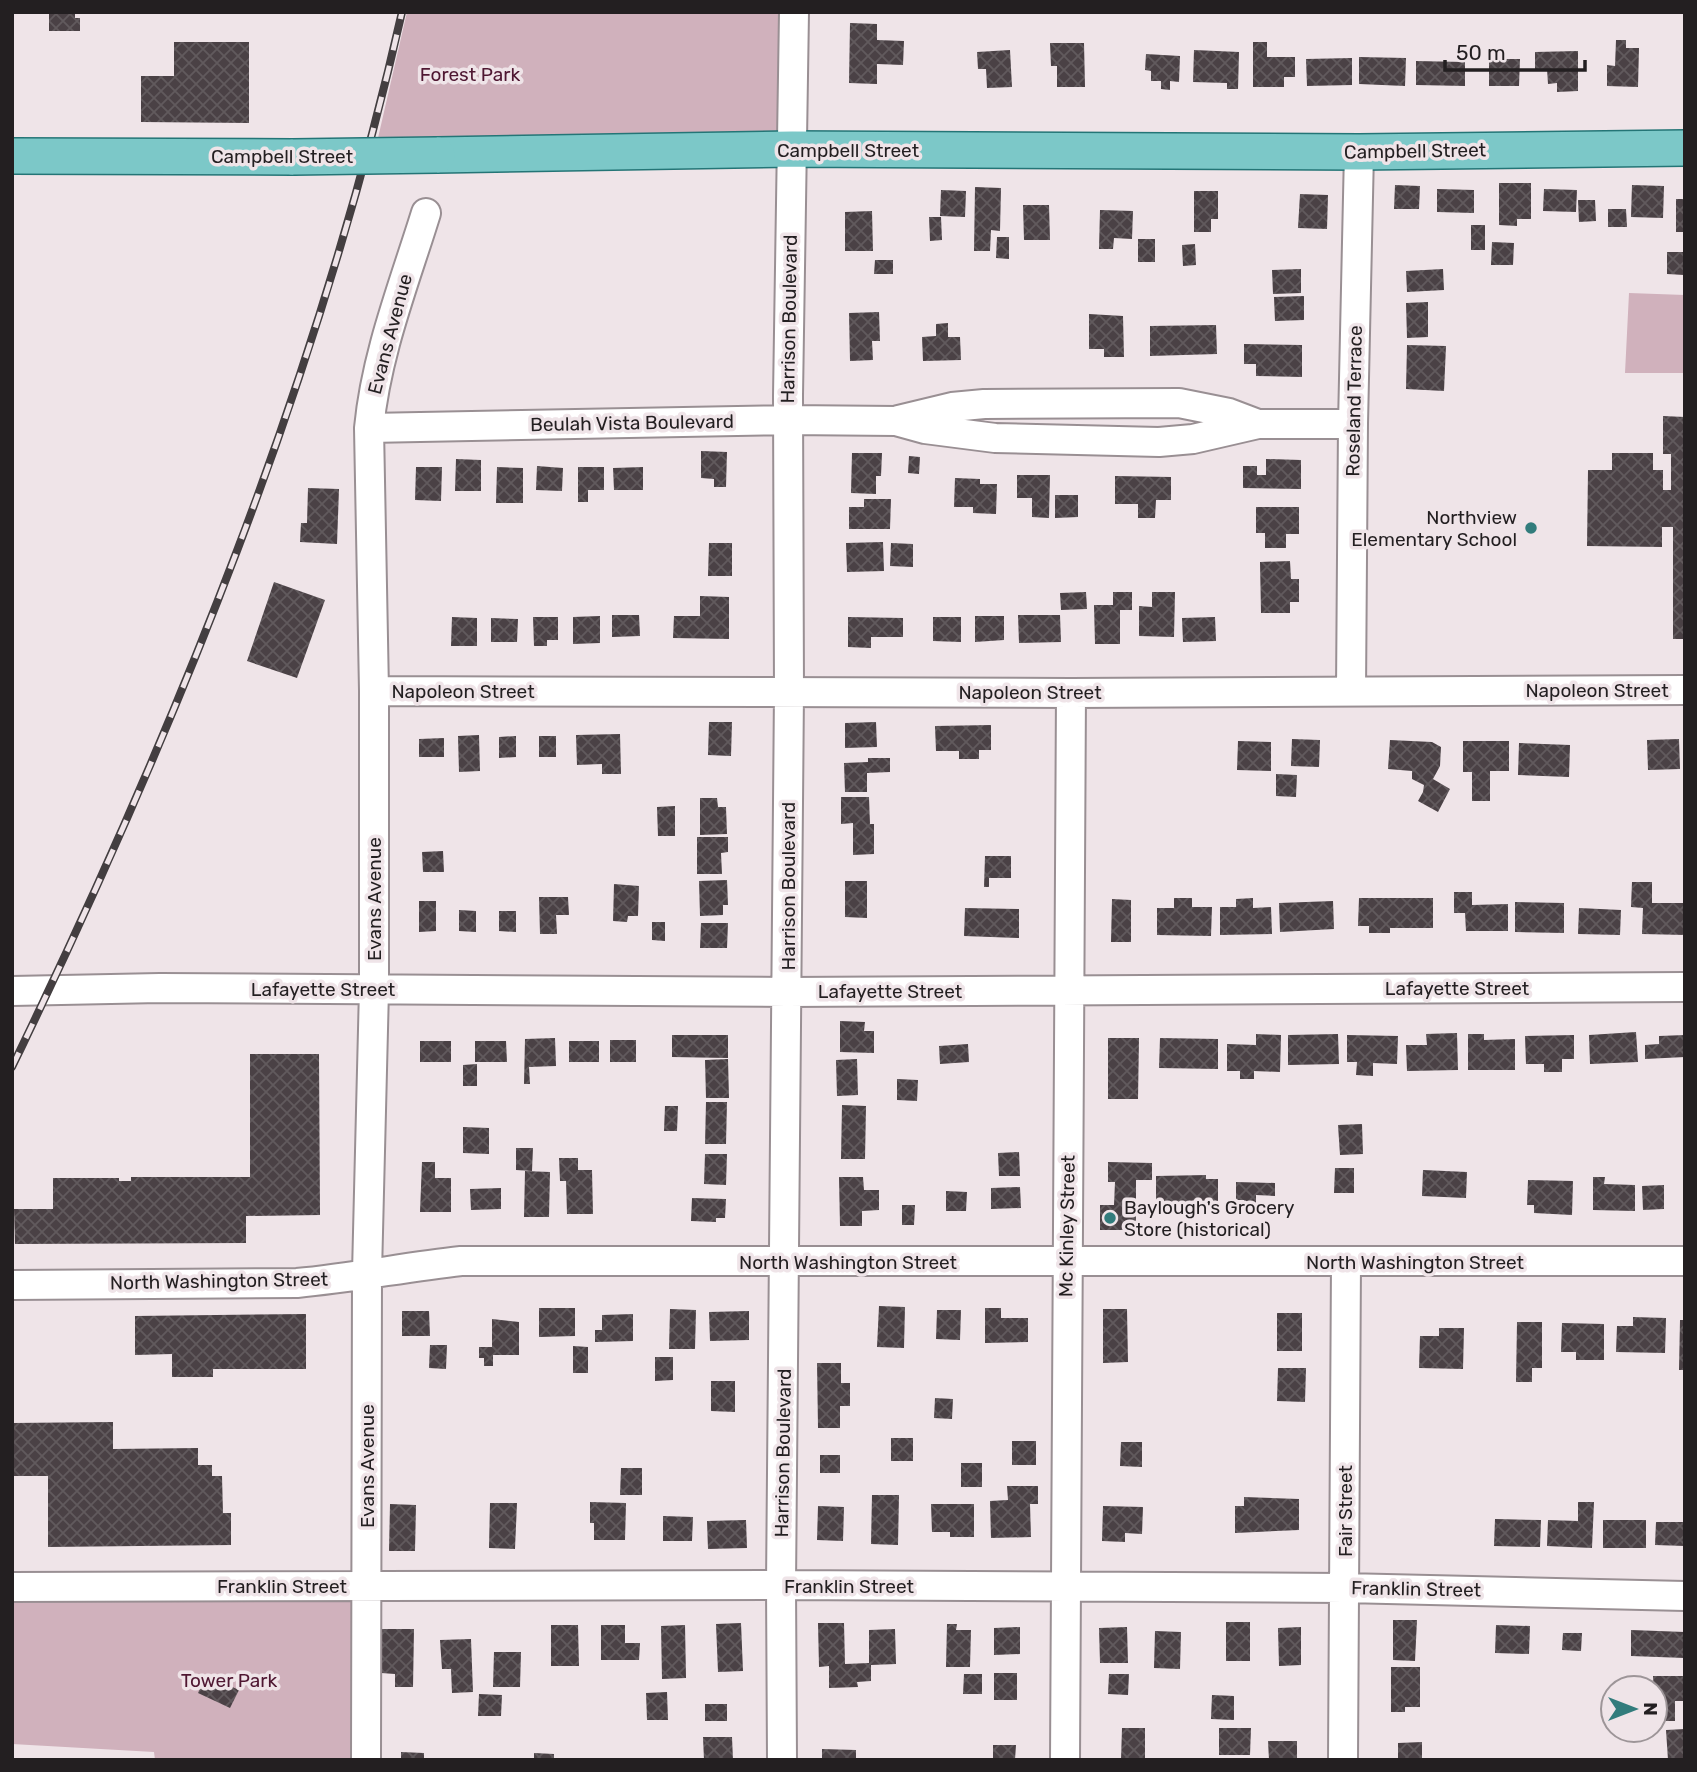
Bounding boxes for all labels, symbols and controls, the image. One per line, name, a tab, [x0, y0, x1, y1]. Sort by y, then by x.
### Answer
scale bar	[1445, 28, 1585, 72]
text: 50 m	[1456, 40, 1506, 65]
park label: Forest Park	[420, 63, 521, 86]
street label: Campbell Street	[1344, 138, 1487, 164]
street label: Campbell Street	[777, 139, 920, 162]
street label: Campbell Street	[211, 145, 354, 168]
street label: Harrison Boulevard	[776, 234, 802, 404]
street label: Evans Avenue	[363, 271, 417, 397]
street label: Roseland Terrace	[1341, 325, 1367, 477]
street label: Beulah Vista Boulevard	[530, 410, 734, 436]
place label: Northview Elementary School	[1351, 506, 1517, 551]
marker: Northview Elementary School	[1523, 520, 1539, 536]
street label: Napoleon Street	[1525, 679, 1669, 702]
street label: Napoleon Street	[391, 680, 535, 703]
street label: Napoleon Street	[958, 681, 1102, 704]
street label: Harrison Boulevard	[777, 802, 800, 970]
street label: Evans Avenue	[363, 837, 386, 961]
street label: Lafayette Street	[1385, 977, 1530, 1000]
street label: Lafayette Street	[251, 978, 396, 1001]
street label: Lafayette Street	[818, 980, 963, 1003]
street label: Mc Kinley Street	[1054, 1154, 1080, 1297]
place label: Baylough's Grocery Store (historical)	[1124, 1196, 1295, 1241]
marker: Baylough's Grocery Store (historical)	[1102, 1210, 1118, 1226]
street label: North Washington Street	[739, 1251, 958, 1274]
street label: North Washington Street	[1306, 1251, 1525, 1274]
street label: North Washington Street	[110, 1268, 329, 1294]
street label: Harrison Boulevard	[770, 1368, 796, 1538]
street label: Evans Avenue	[356, 1404, 379, 1528]
street label: Fair Street	[1334, 1464, 1357, 1557]
street label: Franklin Street	[217, 1575, 348, 1598]
street label: Franklin Street	[784, 1575, 915, 1598]
street label: Franklin Street	[1351, 1576, 1482, 1602]
park label: Tower Park	[181, 1669, 277, 1692]
north arrow	[1599, 1674, 1669, 1744]
text: N	[1639, 1702, 1662, 1716]

